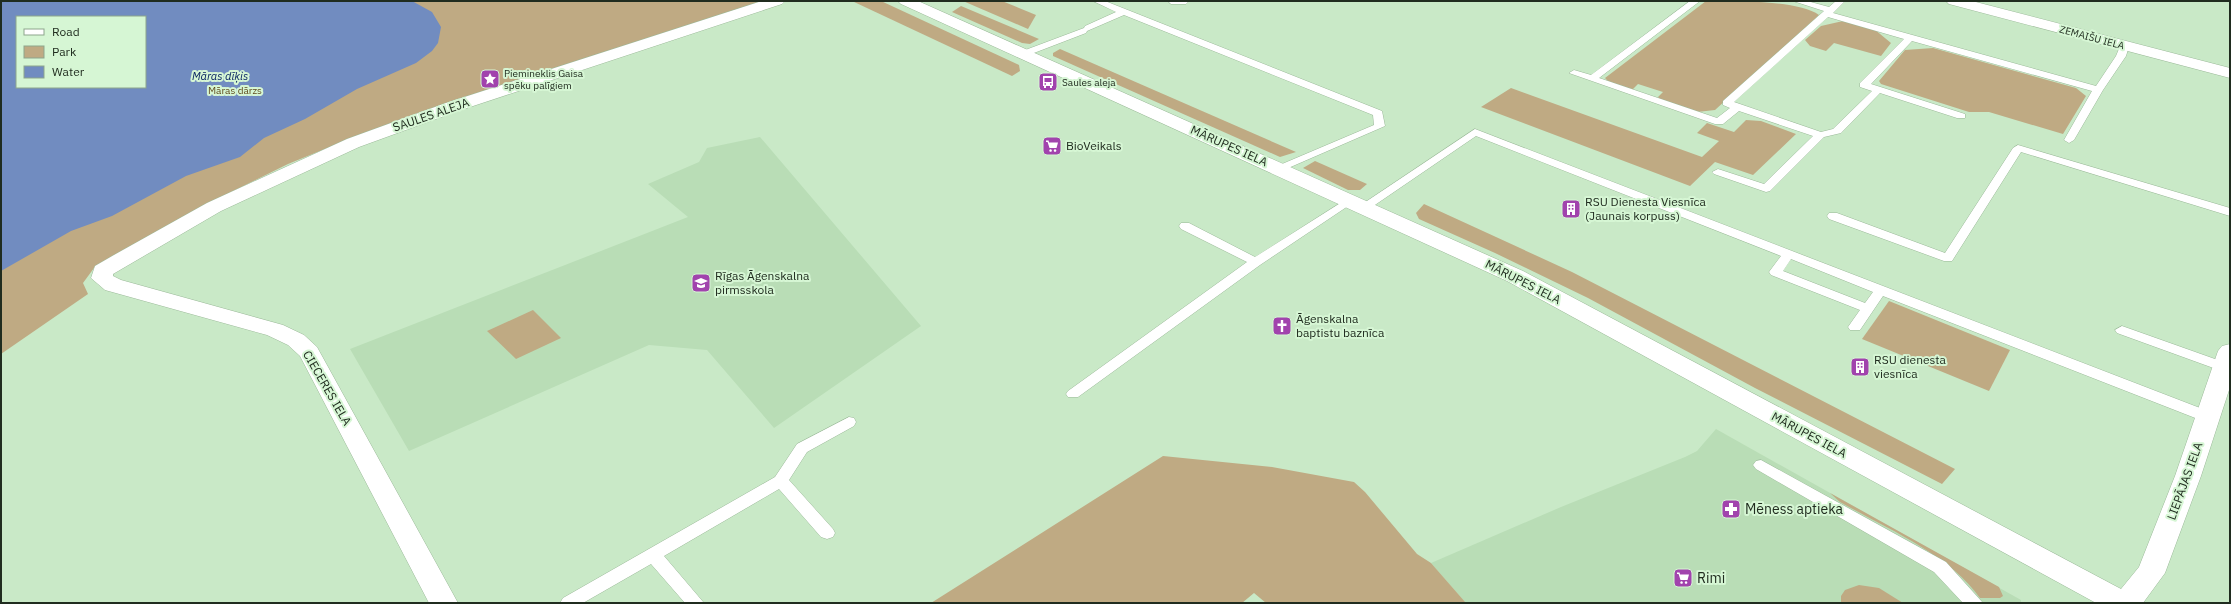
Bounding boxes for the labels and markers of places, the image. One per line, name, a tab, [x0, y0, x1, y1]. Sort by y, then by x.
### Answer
place label: Piemineklis Gaisa spēku palīgiem	[504, 67, 584, 92]
place icon: Piemineklis Gaisa spēku palīgiem	[479, 68, 501, 90]
bus stop icon: Saules aleja	[1037, 71, 1059, 93]
place label: Saules aleja	[1062, 76, 1116, 89]
supermarket icon: BioVeikals	[1041, 135, 1063, 157]
place label: BioVeikals	[1066, 138, 1122, 153]
place label: RSU Dienesta Viesnīca (Jaunais korpuss)	[1585, 194, 1706, 223]
building icon: RSU Dienesta Viesnīca (Jaunais korpuss)	[1560, 198, 1582, 220]
place label: Rīgas Āgenskalna pirmsskola	[715, 268, 810, 297]
school or university icon: Rīgas Āgenskalna pirmsskola	[690, 272, 712, 294]
place label: Āgenskalna baptistu baznīca	[1296, 311, 1385, 340]
church icon: Āgenskalna baptistu baznīca	[1271, 315, 1293, 337]
place label: RSU dienesta viesnīca	[1874, 352, 1947, 381]
building icon: RSU dienesta viesnīca	[1849, 356, 1871, 378]
pharmacy icon: Mēness aptieka	[1720, 498, 1742, 520]
place label: Mēness aptieka	[1745, 500, 1843, 518]
supermarket icon: Rimi	[1672, 567, 1694, 589]
place label: Rimi	[1697, 569, 1725, 587]

